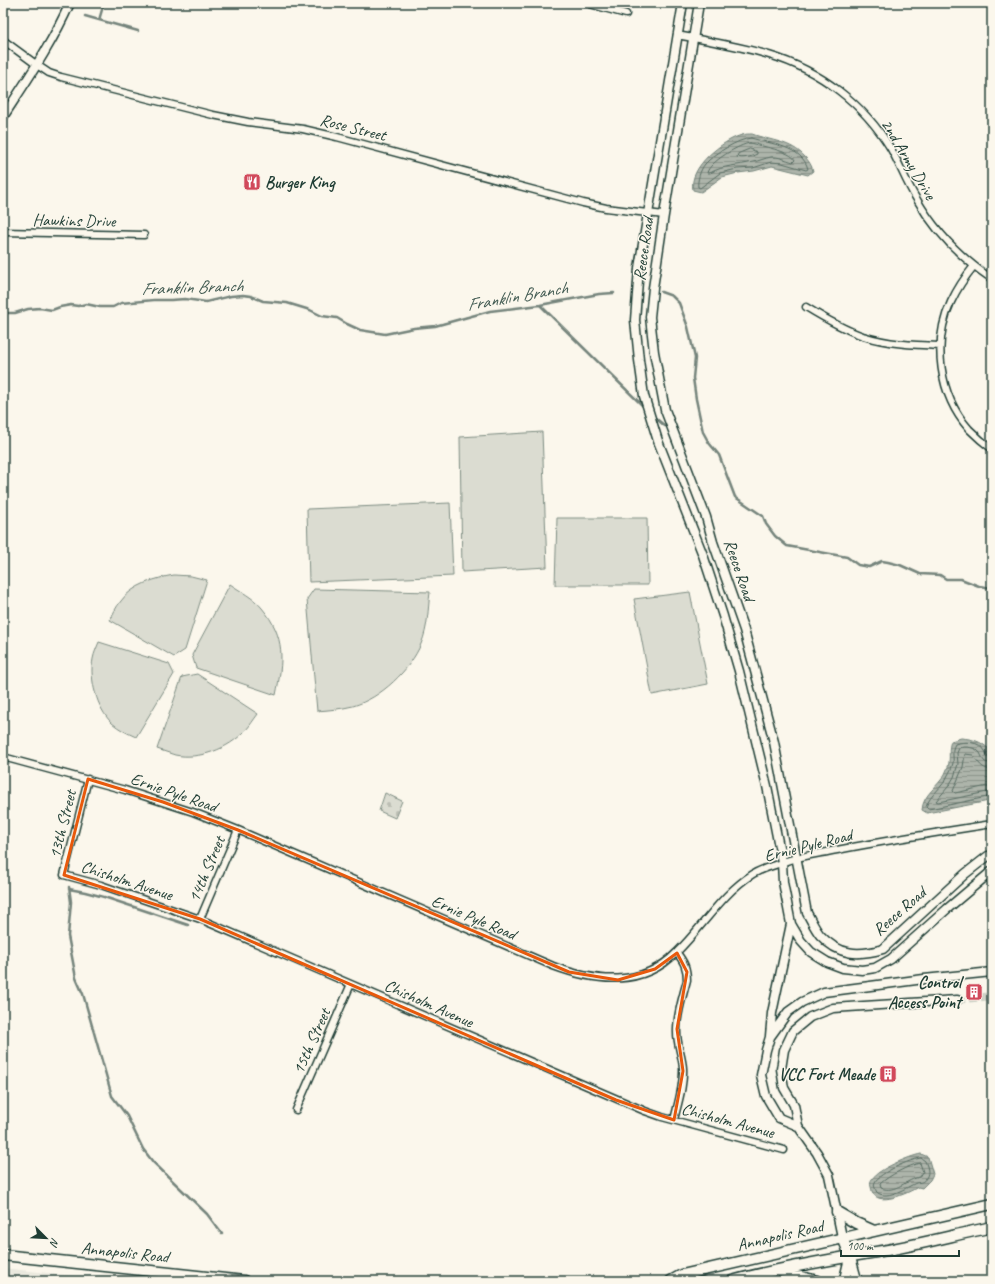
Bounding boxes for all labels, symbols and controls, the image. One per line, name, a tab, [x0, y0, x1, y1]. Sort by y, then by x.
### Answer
street label: Rose Street	[318, 109, 390, 146]
street label: 2nd Army Drive	[876, 115, 942, 205]
restaurant icon: Burger King	[242, 172, 262, 192]
place label: Burger King	[265, 172, 336, 193]
street label: Hawkins Drive	[32, 209, 117, 232]
street label: Reece Road	[629, 213, 659, 282]
water label: Franklin Branch	[141, 274, 245, 300]
water label: Franklin Branch	[465, 276, 571, 316]
street label: Reece Road	[719, 537, 761, 607]
street label: Ernie Pyle Road	[128, 768, 223, 818]
street label: 13th Street	[44, 786, 82, 860]
street label: Ernie Pyle Road	[762, 824, 857, 867]
street label: 14th Street	[183, 831, 231, 905]
street label: Chisholm Avenue	[78, 856, 177, 906]
street label: Reece Road	[868, 880, 933, 940]
street label: Ernie Pyle Road	[428, 890, 522, 946]
place label: Control Access Point	[888, 972, 965, 1013]
street label: Chisholm Avenue	[381, 975, 478, 1033]
building icon: Control Access Point	[964, 982, 984, 1002]
street label: 15th Street	[288, 1003, 336, 1077]
place label: VCC Fort Meade	[779, 1064, 877, 1085]
building icon: VCC Fort Meade	[878, 1064, 898, 1084]
street label: Chisholm Avenue	[679, 1098, 778, 1143]
street label: Annapolis Road	[735, 1215, 828, 1256]
north arrow	[26, 1218, 66, 1258]
scale bar	[841, 1232, 959, 1258]
text: N	[46, 1236, 63, 1250]
street label: Annapolis Road	[80, 1237, 172, 1268]
text: 100 m	[847, 1238, 874, 1254]

